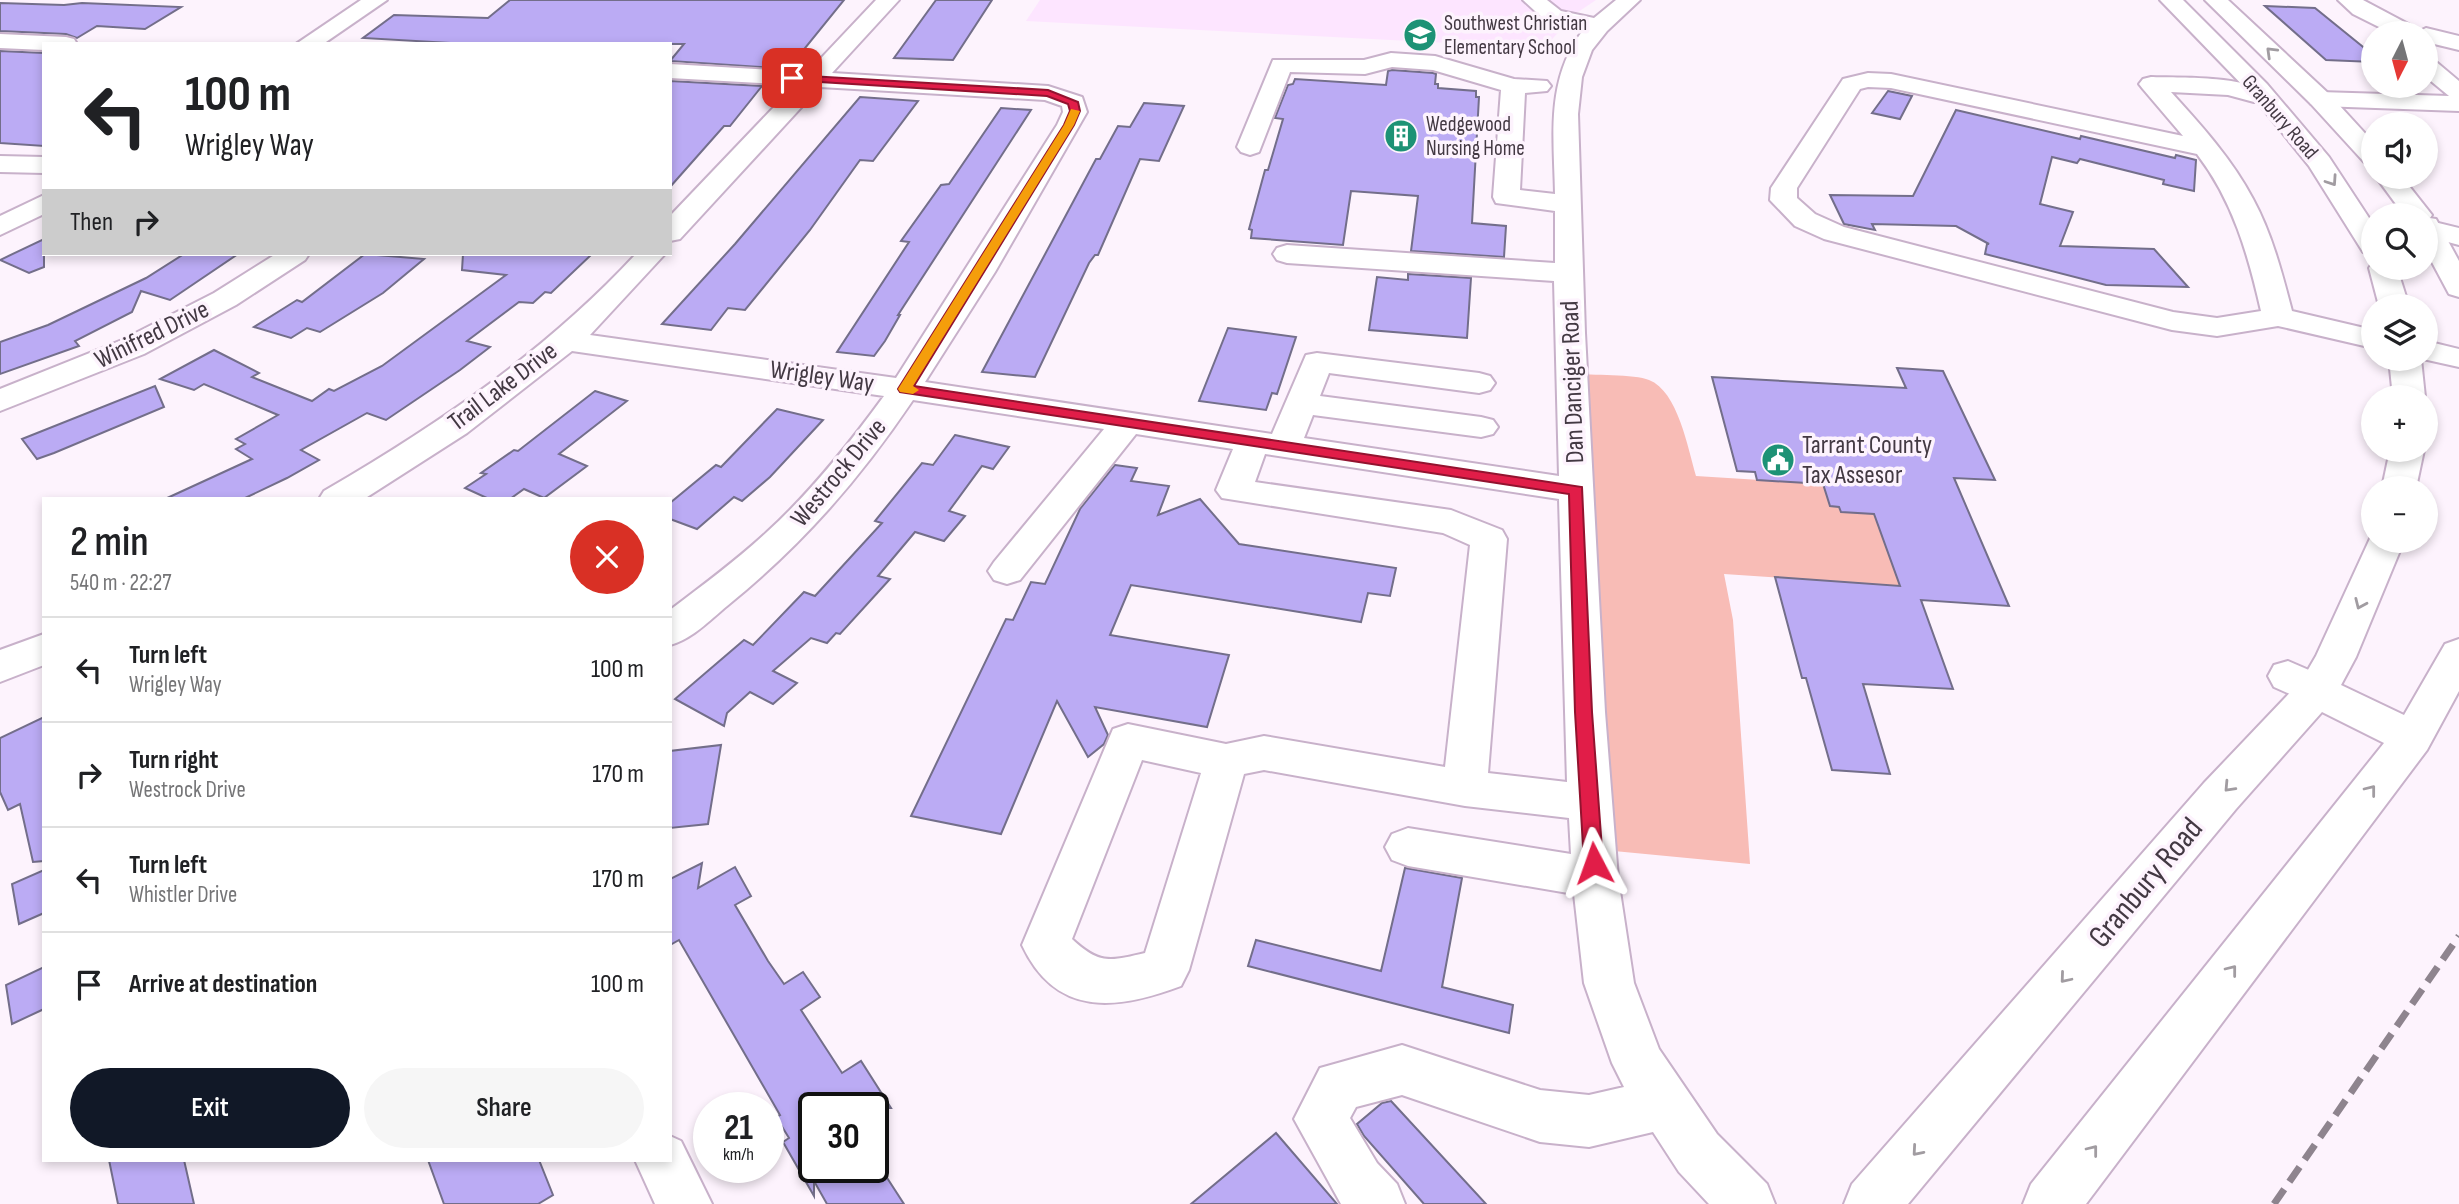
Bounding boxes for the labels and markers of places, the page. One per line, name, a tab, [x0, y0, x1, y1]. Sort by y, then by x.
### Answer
place label: Southwest Christian Elementary School	[1444, 11, 1587, 60]
school or university icon: Southwest Christian Elementary School	[1401, 16, 1439, 54]
pin	[762, 48, 822, 108]
place label: Wedgewood Nursing Home	[1426, 112, 1525, 161]
building icon: Wedgewood Nursing Home	[1382, 117, 1420, 155]
place label: Tarrant County Tax Assesor	[1802, 430, 1932, 491]
public building icon: Tarrant County Tax Assesor	[1759, 441, 1797, 479]

